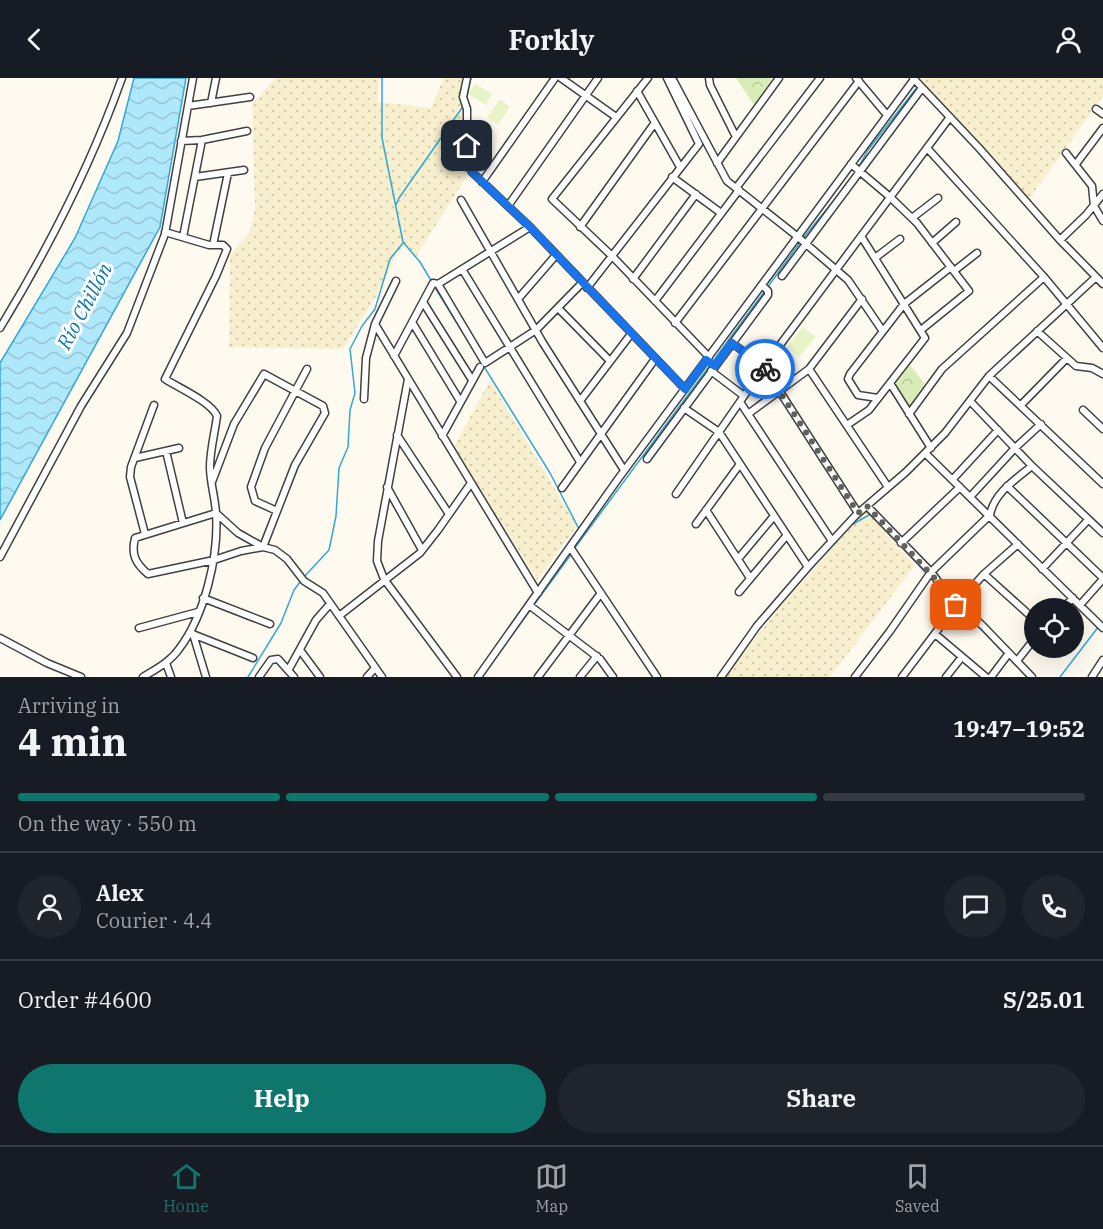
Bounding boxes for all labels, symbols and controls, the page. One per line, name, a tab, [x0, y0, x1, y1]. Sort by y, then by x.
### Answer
text: Forkly	[509, 22, 594, 57]
icon: back	[18, 23, 51, 56]
icon: person	[1052, 23, 1085, 56]
pin	[441, 120, 492, 171]
icon: home	[450, 129, 483, 162]
water label: Río Chillón	[50, 258, 118, 355]
courier	[735, 339, 795, 399]
icon: bike	[749, 353, 782, 386]
pin	[930, 579, 981, 630]
icon: bag	[939, 588, 972, 621]
map controls	[1024, 598, 1084, 658]
button: locate	[1024, 598, 1084, 658]
text: Arriving in	[18, 692, 120, 719]
text: 19:47–19:52	[953, 714, 1085, 743]
text: 4 min	[18, 716, 127, 767]
text: On the way · 550 m	[18, 810, 197, 837]
button: person	[18, 875, 81, 938]
button: chat	[944, 875, 1007, 938]
button: phone	[1022, 875, 1085, 938]
text: Alex	[96, 878, 144, 907]
text: Courier · 4.4	[96, 907, 212, 934]
text: Order #4600	[18, 985, 152, 1014]
text: S/25.01	[1003, 985, 1085, 1014]
button: Help	[18, 1064, 546, 1133]
button: Share	[558, 1064, 1085, 1133]
tab: Home	[163, 1160, 209, 1216]
tab: Map	[535, 1160, 568, 1216]
tab: Saved	[895, 1160, 940, 1216]

